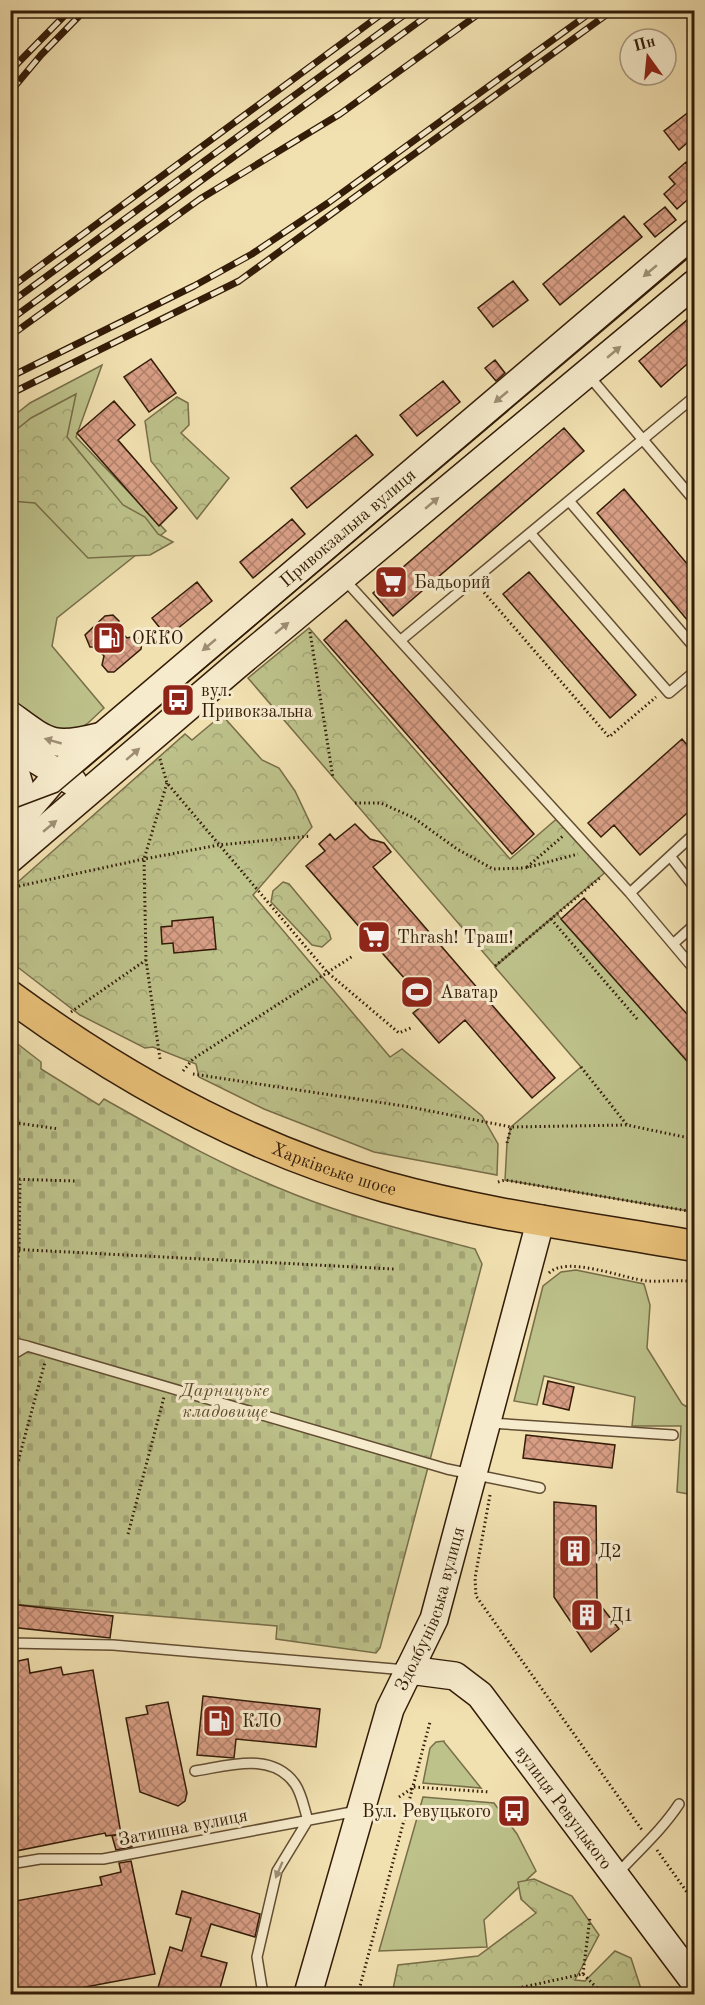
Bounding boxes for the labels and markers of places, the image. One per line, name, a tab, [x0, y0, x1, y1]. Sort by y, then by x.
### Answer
supermarket icon: Бадьорий	[373, 564, 409, 600]
place label: Бадьорий	[414, 574, 490, 592]
fuel station icon: ОККО	[91, 620, 127, 656]
place label: ОККО	[132, 630, 183, 648]
bus stop icon: вул. Привокзальна	[160, 682, 196, 718]
place label: вул. Привокзальна	[201, 682, 313, 721]
supermarket icon: Thrash! Траш!	[356, 919, 392, 955]
place label: Thrash! Траш!	[397, 929, 513, 947]
sports icon: Аватар	[399, 974, 435, 1010]
place label: Аватар	[440, 984, 498, 1002]
building icon: Д2	[557, 1533, 593, 1569]
place label: Д2	[598, 1543, 622, 1561]
building icon: Д1	[569, 1597, 605, 1633]
place label: Д1	[610, 1607, 634, 1625]
fuel station icon: КЛО	[201, 1703, 237, 1739]
place label: КЛО	[242, 1713, 282, 1731]
bus stop icon: Вул. Ревуцького	[496, 1793, 532, 1829]
place label: Вул. Ревуцького	[362, 1803, 491, 1821]

